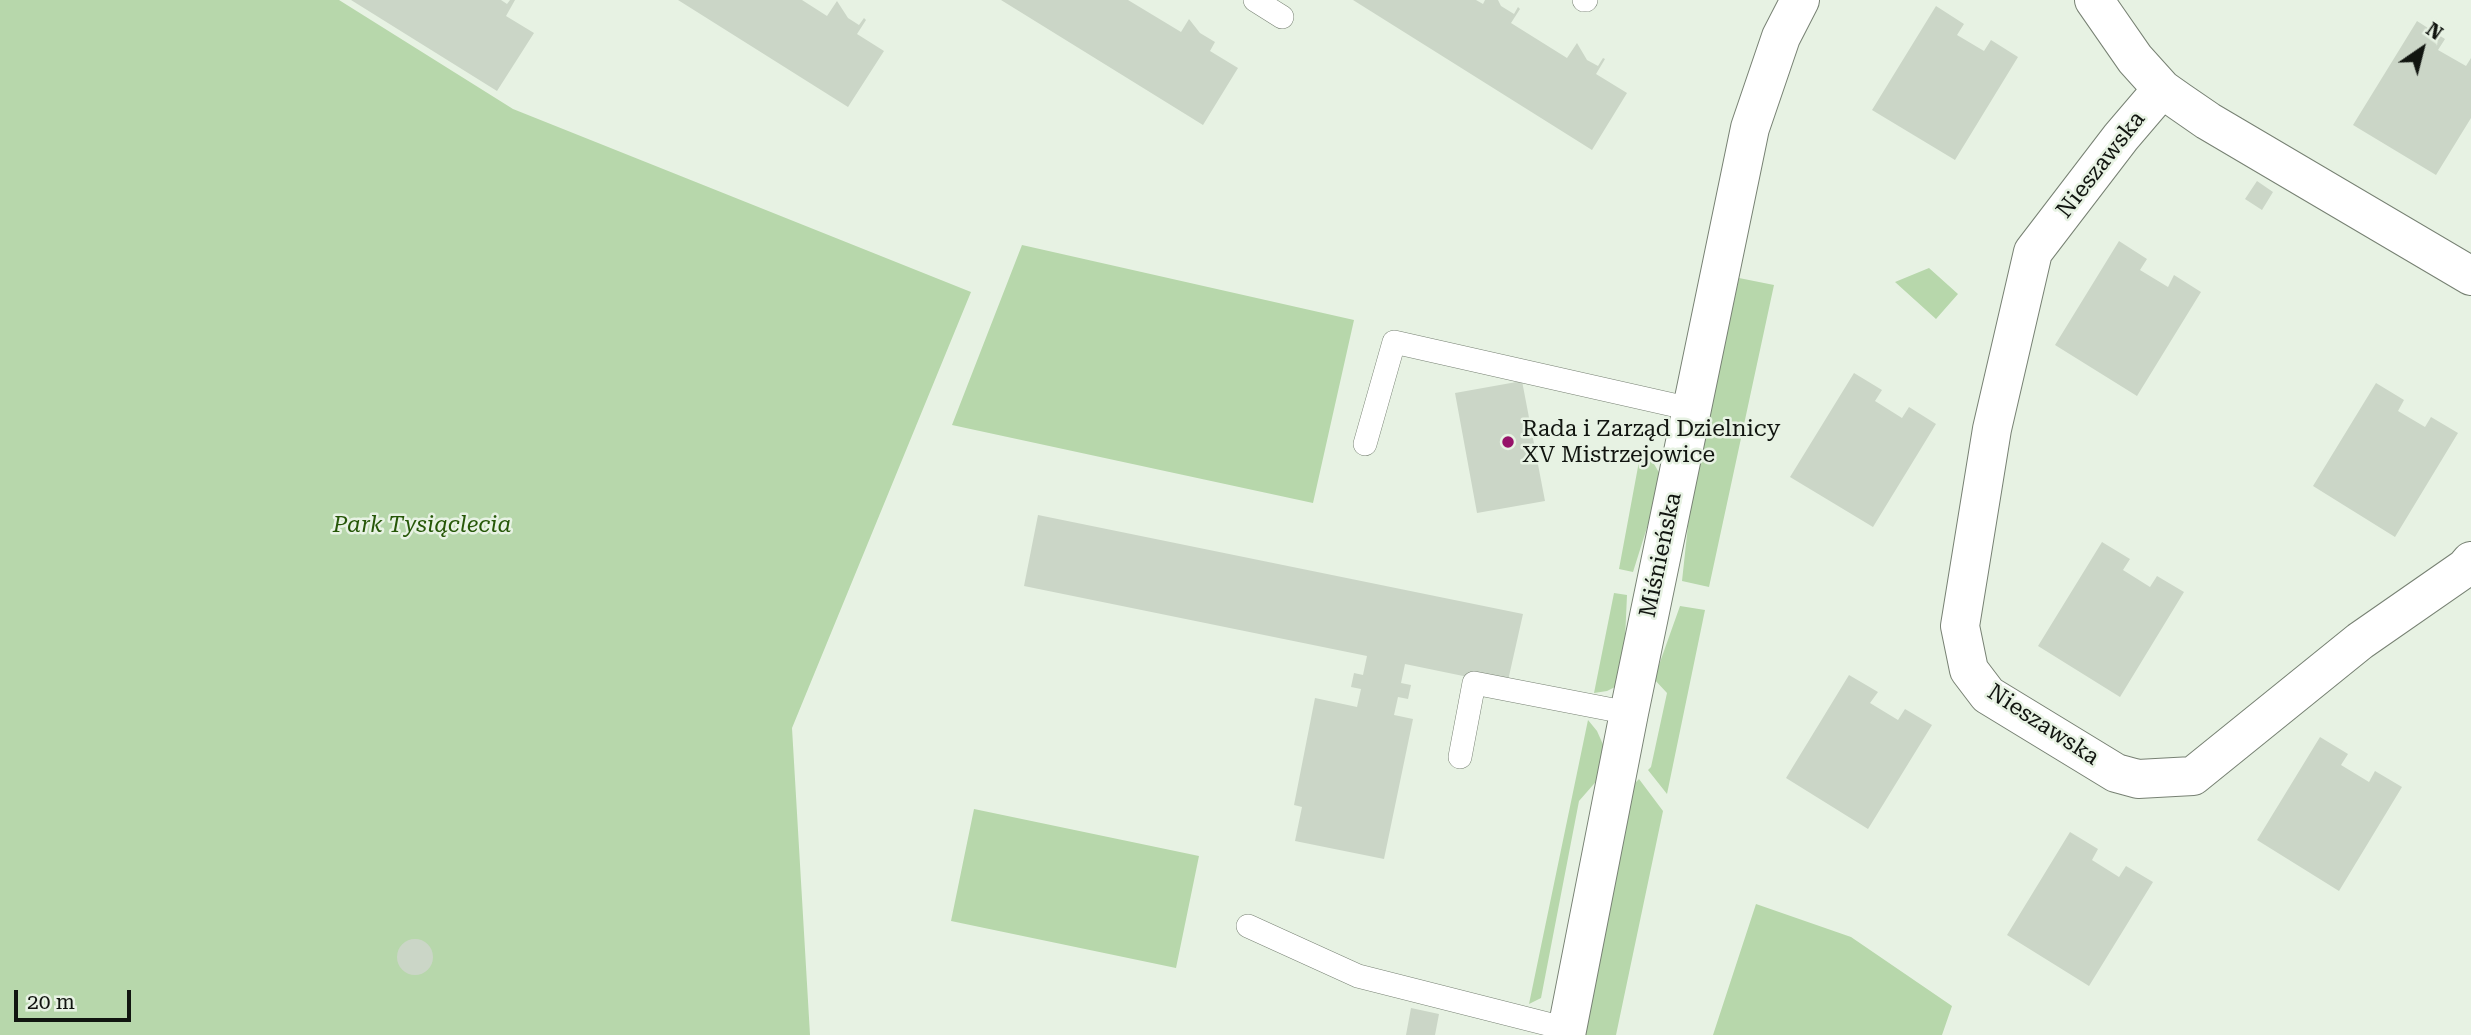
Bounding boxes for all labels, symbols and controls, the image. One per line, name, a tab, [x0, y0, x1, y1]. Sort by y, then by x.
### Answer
north arrow	[2387, 14, 2457, 84]
text: N	[2422, 18, 2447, 45]
street label: Nieszawska	[2051, 106, 2151, 224]
place label: Rada i Zarząd Dzielnicy XV Mistrzejowice	[1522, 415, 1780, 469]
marker: Rada i Zarząd Dzielnicy XV Mistrzejowice	[1500, 434, 1516, 450]
street label: Miśnieńska	[1634, 490, 1688, 620]
park label: Park Tysiąclecia	[333, 511, 511, 539]
street label: Nieszawska	[1982, 679, 2104, 771]
scale bar	[18, 976, 135, 1020]
text: 20 m	[27, 990, 75, 1014]

